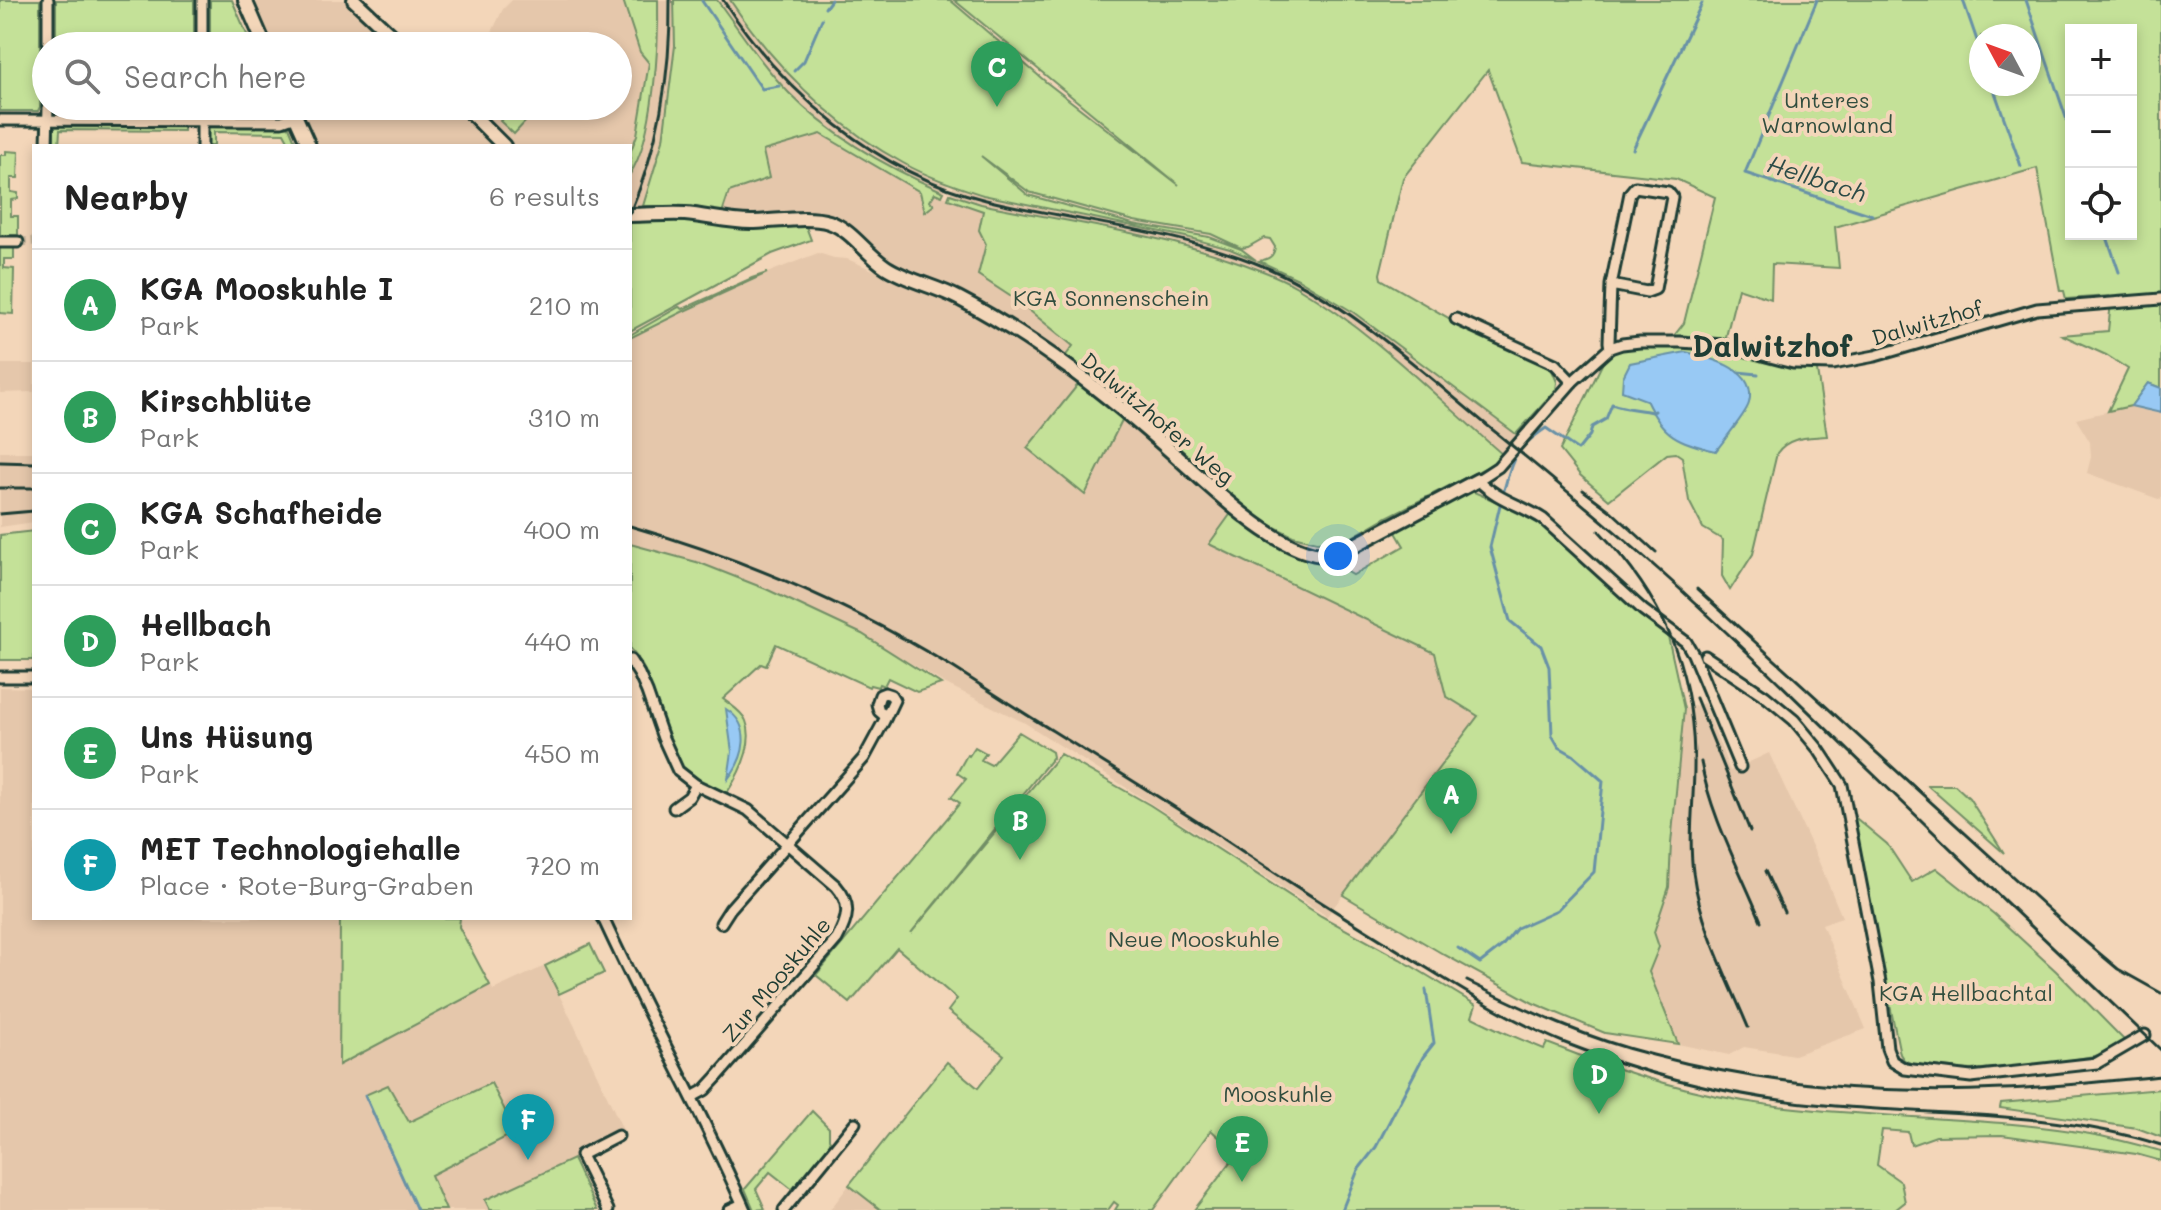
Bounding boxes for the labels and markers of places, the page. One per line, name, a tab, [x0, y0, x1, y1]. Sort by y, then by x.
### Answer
pin: C	[971, 41, 1023, 107]
pin: A	[1425, 768, 1477, 834]
pin: B	[994, 794, 1046, 860]
pin: D	[1573, 1048, 1625, 1114]
pin: F	[502, 1094, 554, 1160]
pin: E	[1216, 1116, 1268, 1182]

